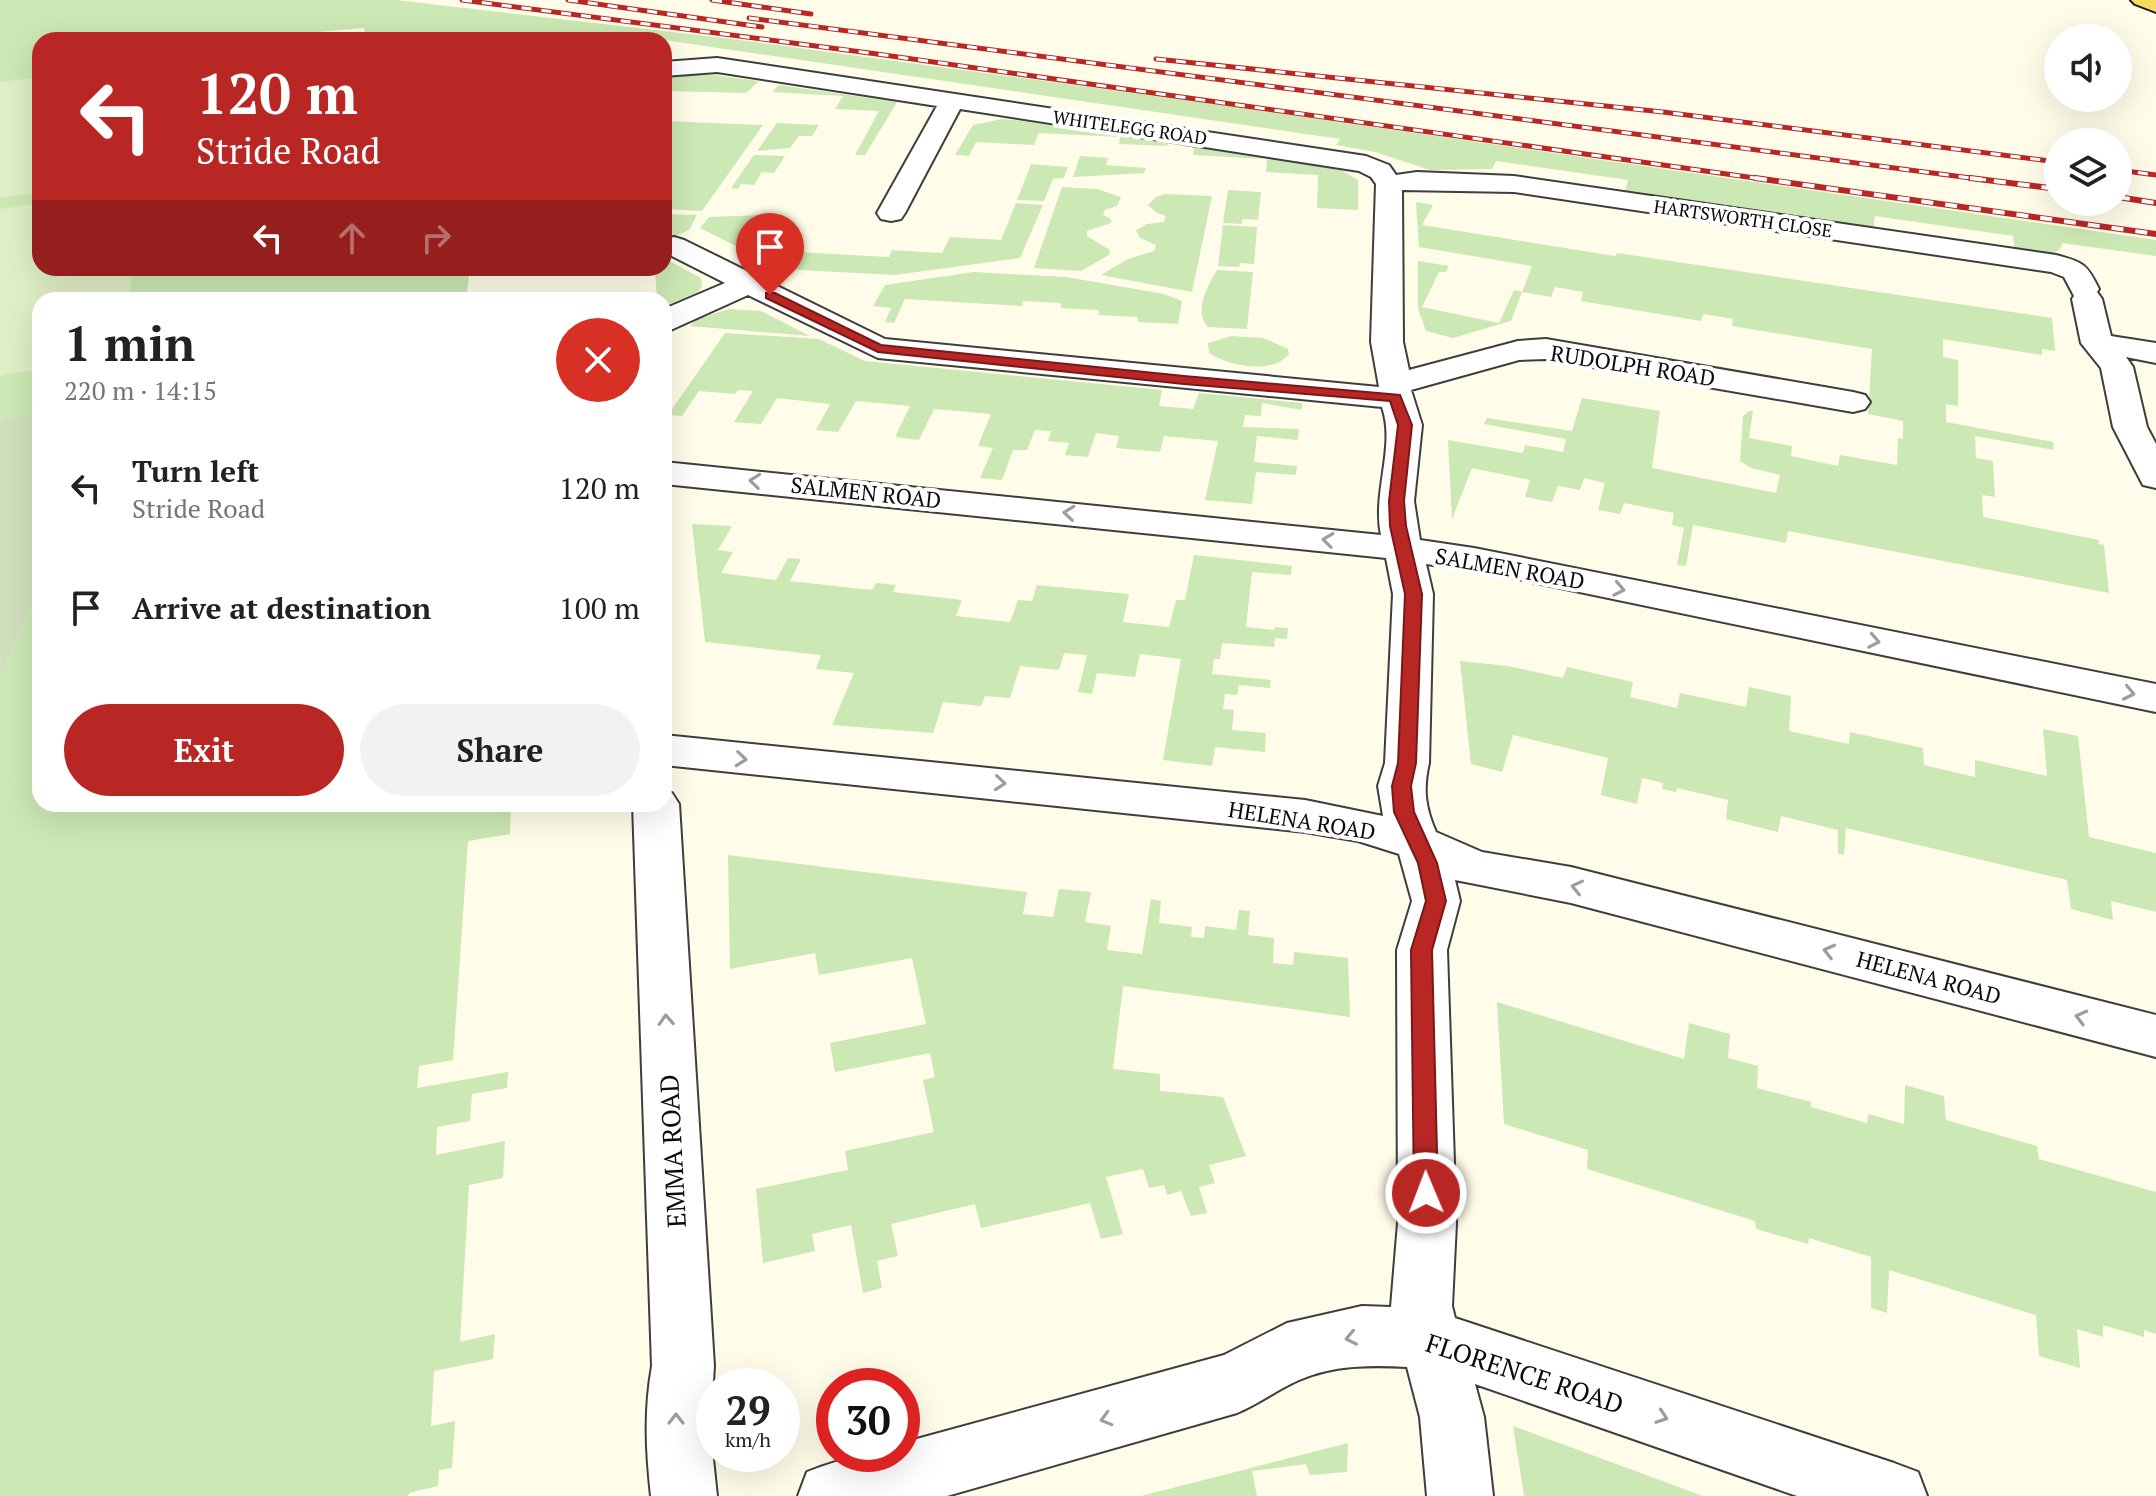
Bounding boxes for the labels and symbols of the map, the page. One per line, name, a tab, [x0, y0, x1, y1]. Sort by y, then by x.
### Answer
street label: WHITELEGG ROAD	[1051, 104, 1209, 150]
street label: HARTSWORTH CLOSE	[1652, 194, 1834, 242]
pin	[736, 213, 804, 295]
street label: RUDOLPH ROAD	[1549, 338, 1717, 392]
street label: SALMEN ROAD	[789, 470, 943, 514]
one-way arrow	[748, 472, 761, 489]
one-way arrow	[1062, 505, 1075, 522]
one-way arrow	[1321, 531, 1334, 548]
street label: SALMEN ROAD	[1433, 541, 1587, 595]
one-way arrow	[1613, 579, 1626, 596]
one-way arrow	[1867, 632, 1880, 649]
one-way arrow	[2121, 684, 2135, 701]
one-way arrow	[735, 751, 748, 768]
one-way arrow	[994, 774, 1007, 791]
street label: HELENA ROAD	[1226, 794, 1378, 846]
one-way arrow	[1571, 879, 1584, 896]
one-way arrow	[1823, 943, 1837, 960]
street label: HELENA ROAD	[1853, 944, 2005, 1010]
one-way arrow	[2074, 1009, 2088, 1026]
one-way arrow	[657, 1013, 674, 1026]
street label: EMMA ROAD	[651, 1073, 693, 1229]
position arrow	[1384, 1151, 1468, 1235]
street label: FLORENCE ROAD	[1422, 1325, 1628, 1421]
one-way arrow	[1345, 1329, 1359, 1346]
speed limit sign: 30	[816, 1368, 920, 1472]
one-way arrow	[1654, 1408, 1668, 1424]
one-way arrow	[1100, 1410, 1114, 1426]
one-way arrow	[667, 1412, 685, 1425]

